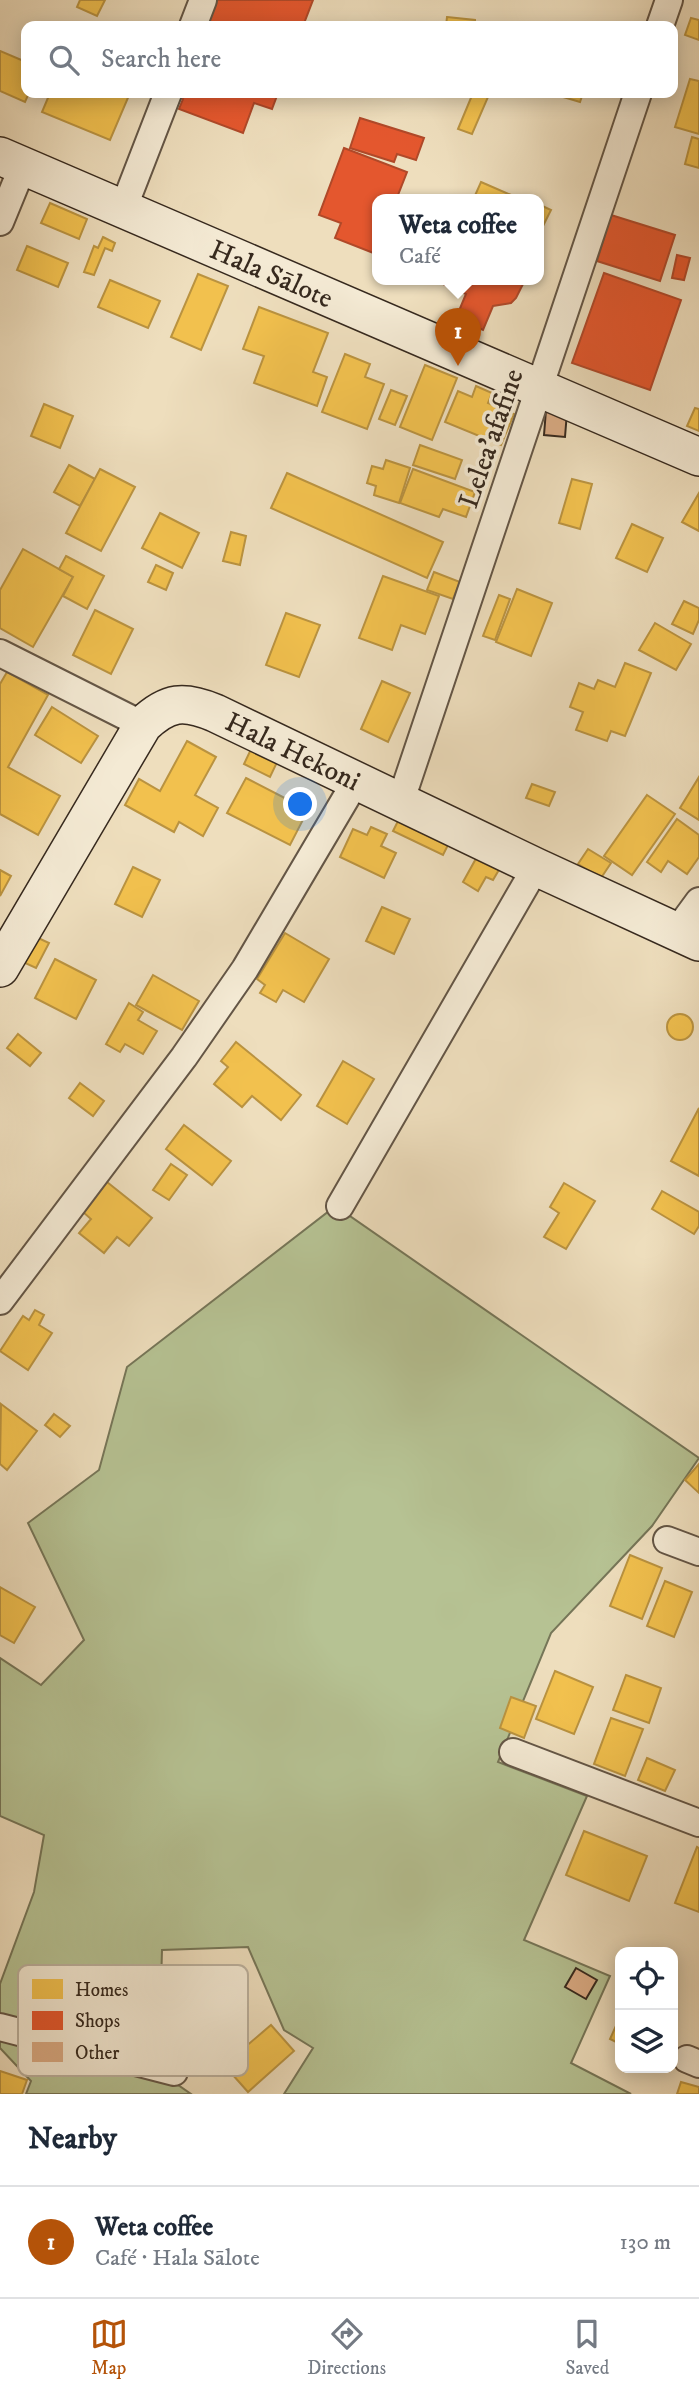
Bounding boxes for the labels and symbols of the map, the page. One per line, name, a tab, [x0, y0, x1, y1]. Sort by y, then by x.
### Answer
street label: Hala Sālote	[204, 232, 338, 316]
pin: 1	[435, 308, 481, 366]
street label: Lelea’afafine	[451, 364, 532, 513]
street label: Hala Hekoni	[219, 705, 366, 799]
your location	[283, 787, 317, 821]
legend	[18, 1965, 248, 2076]
text: Homes	[75, 1979, 128, 2002]
text: Shops	[75, 2010, 120, 2033]
text: Other	[75, 2042, 119, 2065]

